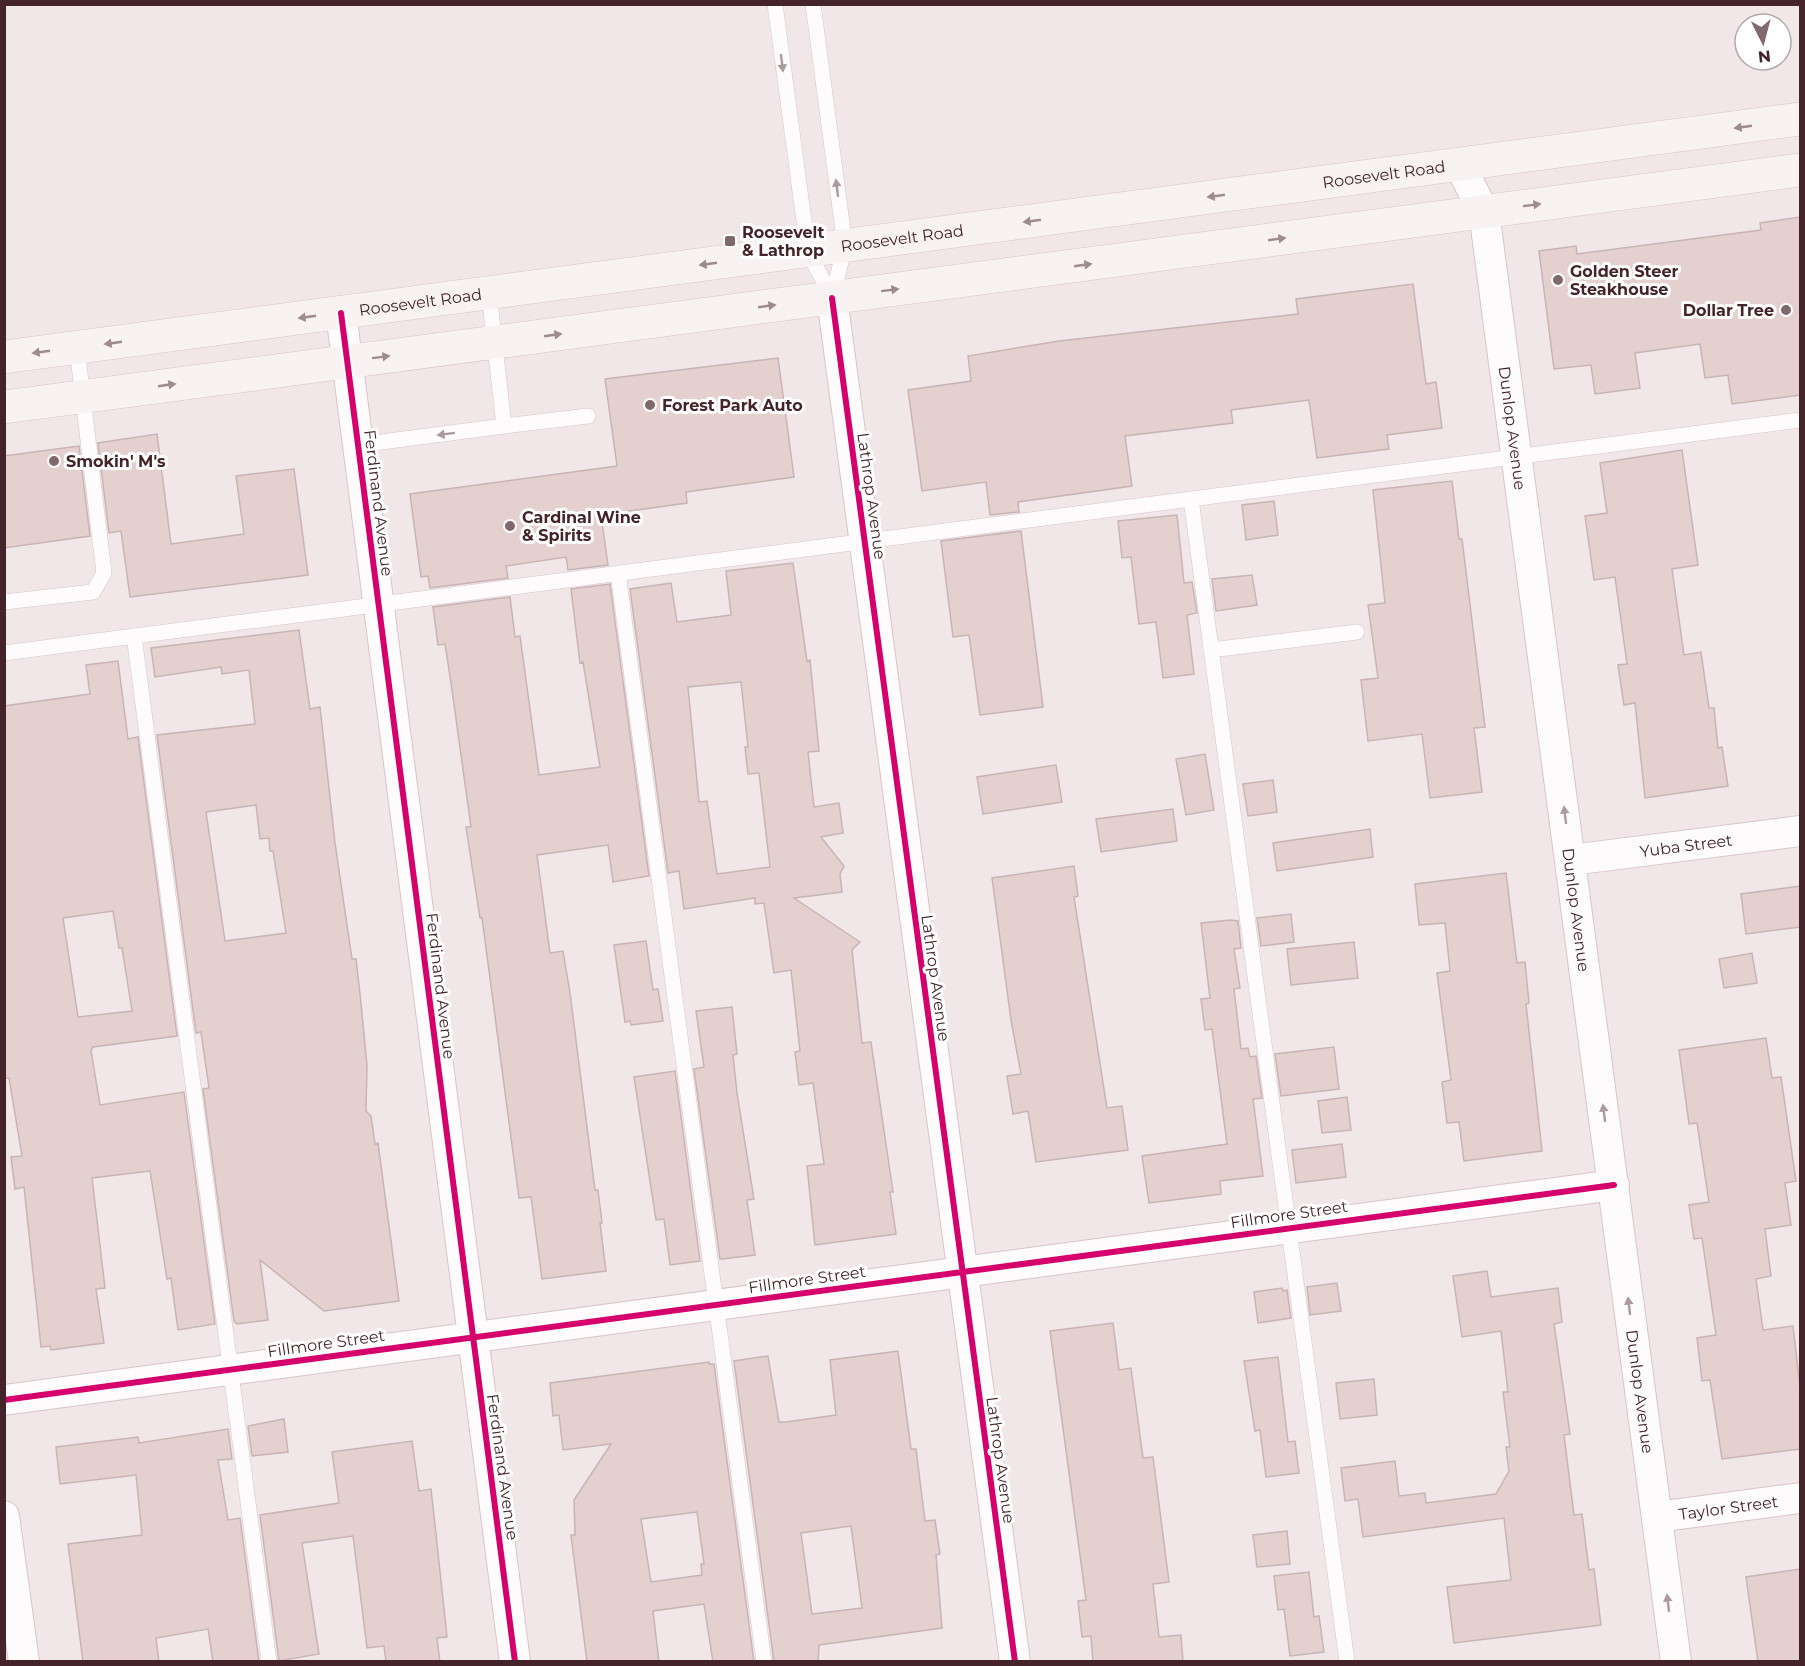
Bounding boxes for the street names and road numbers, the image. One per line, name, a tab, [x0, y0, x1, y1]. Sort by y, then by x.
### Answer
street label: Roosevelt Road	[1321, 157, 1447, 192]
street label: Roosevelt Road	[840, 221, 965, 256]
street label: Roosevelt Road	[358, 285, 483, 320]
street label: Dunlop Avenue	[1495, 365, 1530, 491]
street label: Ferdinand Avenue	[360, 429, 397, 577]
street label: Lathrop Avenue	[853, 431, 890, 561]
street label: Yuba Street	[1639, 831, 1734, 861]
street label: Dunlop Avenue	[1558, 847, 1594, 973]
street label: Ferdinand Avenue	[422, 912, 459, 1060]
street label: Lathrop Avenue	[917, 913, 954, 1043]
street label: Fillmore Street	[1229, 1197, 1350, 1232]
street label: Fillmore Street	[747, 1262, 868, 1297]
street label: Fillmore Street	[266, 1326, 387, 1361]
street label: Dunlop Avenue	[1622, 1329, 1657, 1455]
street label: Ferdinand Avenue	[483, 1393, 522, 1541]
street label: Lathrop Avenue	[982, 1395, 1019, 1525]
street label: Taylor Street	[1678, 1492, 1780, 1524]

